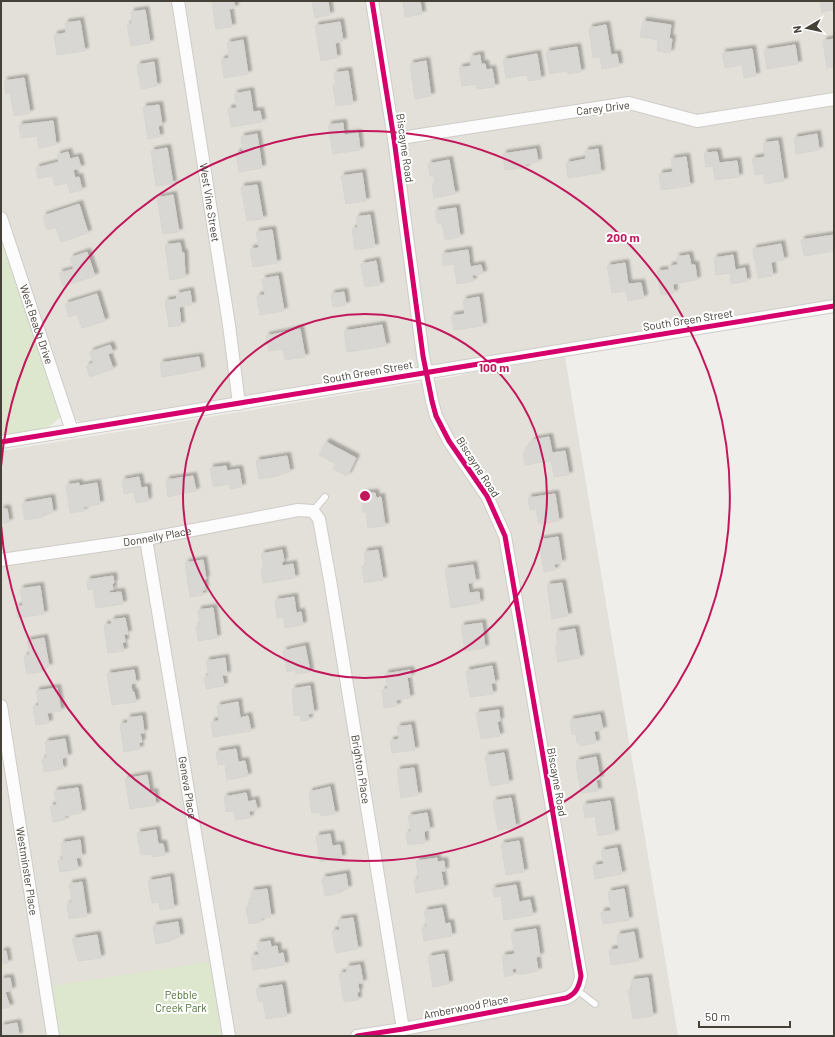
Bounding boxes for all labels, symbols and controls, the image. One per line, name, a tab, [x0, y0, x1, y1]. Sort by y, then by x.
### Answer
north arrow	[787, 8, 827, 48]
text: N	[790, 25, 804, 34]
street label: Carey Drive	[576, 98, 630, 117]
street label: Biscayne Road	[394, 113, 417, 183]
street label: West Vine Street	[198, 162, 223, 243]
text: 200 m	[607, 230, 639, 244]
street label: West Beach Drive	[18, 283, 56, 366]
street label: South Green Street	[642, 306, 734, 333]
street label: South Green Street	[322, 357, 414, 386]
text: 100 m	[479, 360, 509, 374]
street label: Biscayne Road	[454, 434, 503, 499]
centre of rings	[358, 489, 372, 503]
street label: Donnelly Place	[122, 523, 192, 548]
street label: Brighton Place	[349, 734, 373, 805]
street label: Biscayne Road	[545, 747, 570, 817]
street label: Geneva Place	[176, 755, 200, 820]
street label: Westminster Place	[14, 826, 41, 916]
park label: Pebble Creek Park	[155, 988, 207, 1014]
street label: Amberwood Place	[422, 992, 509, 1021]
scale bar	[699, 1003, 790, 1029]
text: 50 m	[705, 1009, 730, 1023]

